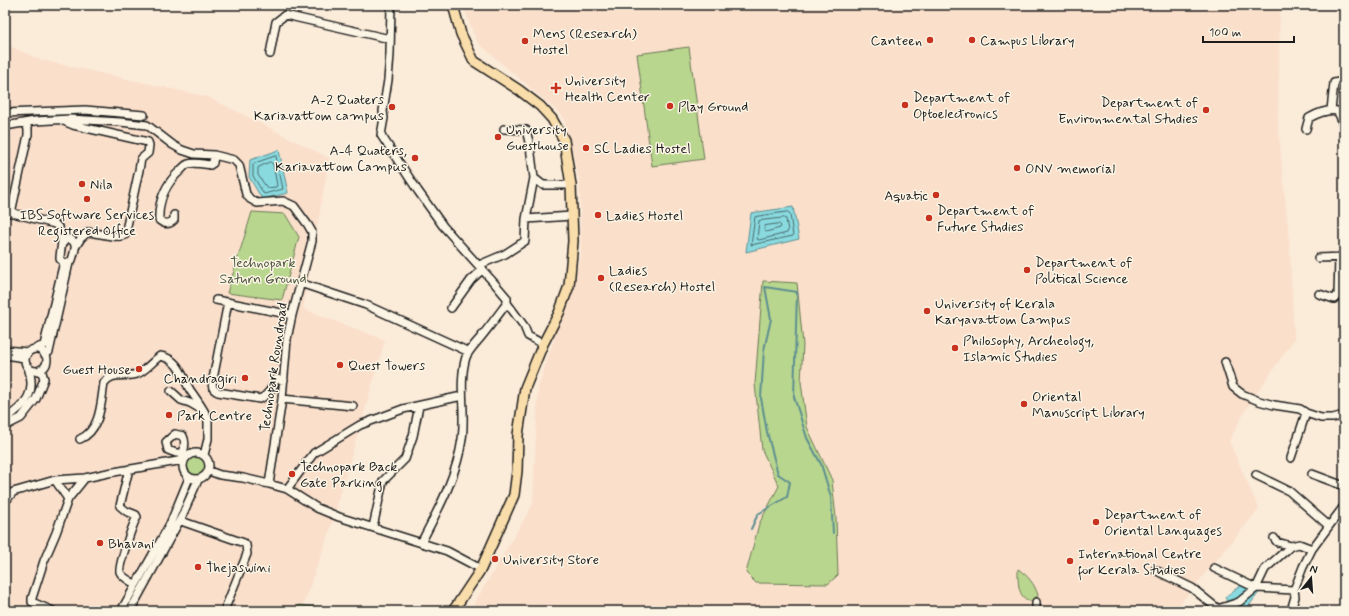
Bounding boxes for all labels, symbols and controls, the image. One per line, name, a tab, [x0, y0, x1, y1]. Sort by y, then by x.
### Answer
scale bar	[1203, 18, 1294, 44]
place label: Mens (Research) Hostel	[533, 25, 637, 59]
text: 100 m	[1209, 25, 1241, 41]
place label: Canteen	[871, 32, 922, 50]
place label: Campus Library	[980, 32, 1075, 50]
marker: Canteen	[925, 35, 935, 45]
marker: Campus Library	[967, 35, 977, 45]
marker: Mens (Research) Hostel	[520, 36, 530, 46]
place label: University Health Center	[565, 72, 650, 106]
marker: University Health Center	[550, 82, 562, 94]
place label: Department of Optoelectronics	[913, 89, 1010, 123]
place label: A-2 Quaters Kariavattom campus	[254, 91, 384, 125]
place label: Department of Environmental Studies	[1058, 94, 1198, 128]
place label: Play Ground	[678, 98, 748, 116]
marker: Department of Optoelectronics	[900, 100, 910, 110]
marker: Play Ground	[665, 101, 675, 111]
marker: A-2 Quaters Kariavattom campus	[387, 102, 397, 112]
marker: Department of Environmental Studies	[1201, 105, 1211, 115]
place label: University Guesthouse	[506, 121, 569, 155]
marker: University Guesthouse	[493, 132, 503, 142]
place label: SC Ladies Hostel	[594, 140, 691, 158]
place label: A-4 Quaters, Kariavattom Campus	[275, 142, 407, 176]
marker: SC Ladies Hostel	[581, 143, 591, 153]
marker: A-4 Quaters, Kariavattom Campus	[410, 153, 420, 163]
place label: ONV memorial	[1025, 160, 1115, 178]
marker: ONV memorial	[1012, 163, 1022, 173]
place label: Nila	[90, 176, 113, 194]
marker: Nila	[77, 179, 87, 189]
place label: Aquatic	[884, 187, 928, 205]
marker: Aquatic	[931, 190, 941, 200]
marker: IBS Software Services Registered Office	[82, 194, 92, 204]
place label: Department of Future Studies	[937, 202, 1034, 236]
place label: IBS Software Services Registered Office	[20, 206, 155, 242]
place label: Ladies Hostel	[606, 207, 683, 225]
marker: Ladies Hostel	[593, 210, 603, 220]
marker: Department of Future Studies	[924, 213, 934, 223]
park label: Technopark Saturn Ground	[220, 254, 307, 288]
place label: Department of Political Science	[1035, 254, 1132, 288]
place label: Ladies (Research) Hostel	[609, 262, 715, 296]
marker: Department of Political Science	[1022, 265, 1032, 275]
marker: Ladies (Research) Hostel	[596, 273, 606, 283]
place label: University of Kerala Karyavattom Campus	[935, 295, 1070, 329]
street label: Technopark Roundroad	[256, 301, 292, 433]
marker: University of Kerala Karyavattom Campus	[922, 306, 932, 316]
place label: Philosophy, Archeology, Islamic Studies	[963, 332, 1094, 366]
marker: Philosophy, Archeology, Islamic Studies	[950, 343, 960, 353]
place label: Quest Towers	[348, 357, 425, 375]
marker: Quest Towers	[335, 360, 345, 370]
place label: Guest House	[63, 361, 131, 379]
marker: Guest House	[134, 364, 144, 374]
place label: Chandragiri	[164, 370, 237, 389]
marker: Chandragiri	[240, 373, 250, 383]
place label: Oriental Manuscript Library	[1032, 388, 1145, 422]
marker: Oriental Manuscript Library	[1019, 399, 1029, 409]
place label: Park Centre	[177, 407, 252, 425]
marker: Park Centre	[164, 410, 174, 420]
place label: Technopark Back Gate Parking	[300, 458, 397, 492]
marker: Technopark Back Gate Parking	[287, 469, 297, 479]
place label: Department of Oriental Languages	[1104, 506, 1222, 542]
marker: Department of Oriental Languages	[1091, 517, 1101, 527]
place label: Bhavani	[108, 535, 154, 553]
marker: Bhavani	[95, 538, 105, 548]
place label: International Centre for Kerala Studies	[1078, 545, 1202, 581]
place label: University Store	[503, 551, 599, 569]
marker: University Store	[490, 554, 500, 564]
marker: International Centre for Kerala Studies	[1065, 556, 1075, 566]
north arrow	[1291, 558, 1331, 598]
place label: Thejaswini	[206, 559, 271, 577]
marker: Thejaswini	[193, 562, 203, 572]
text: N	[1308, 562, 1319, 577]

